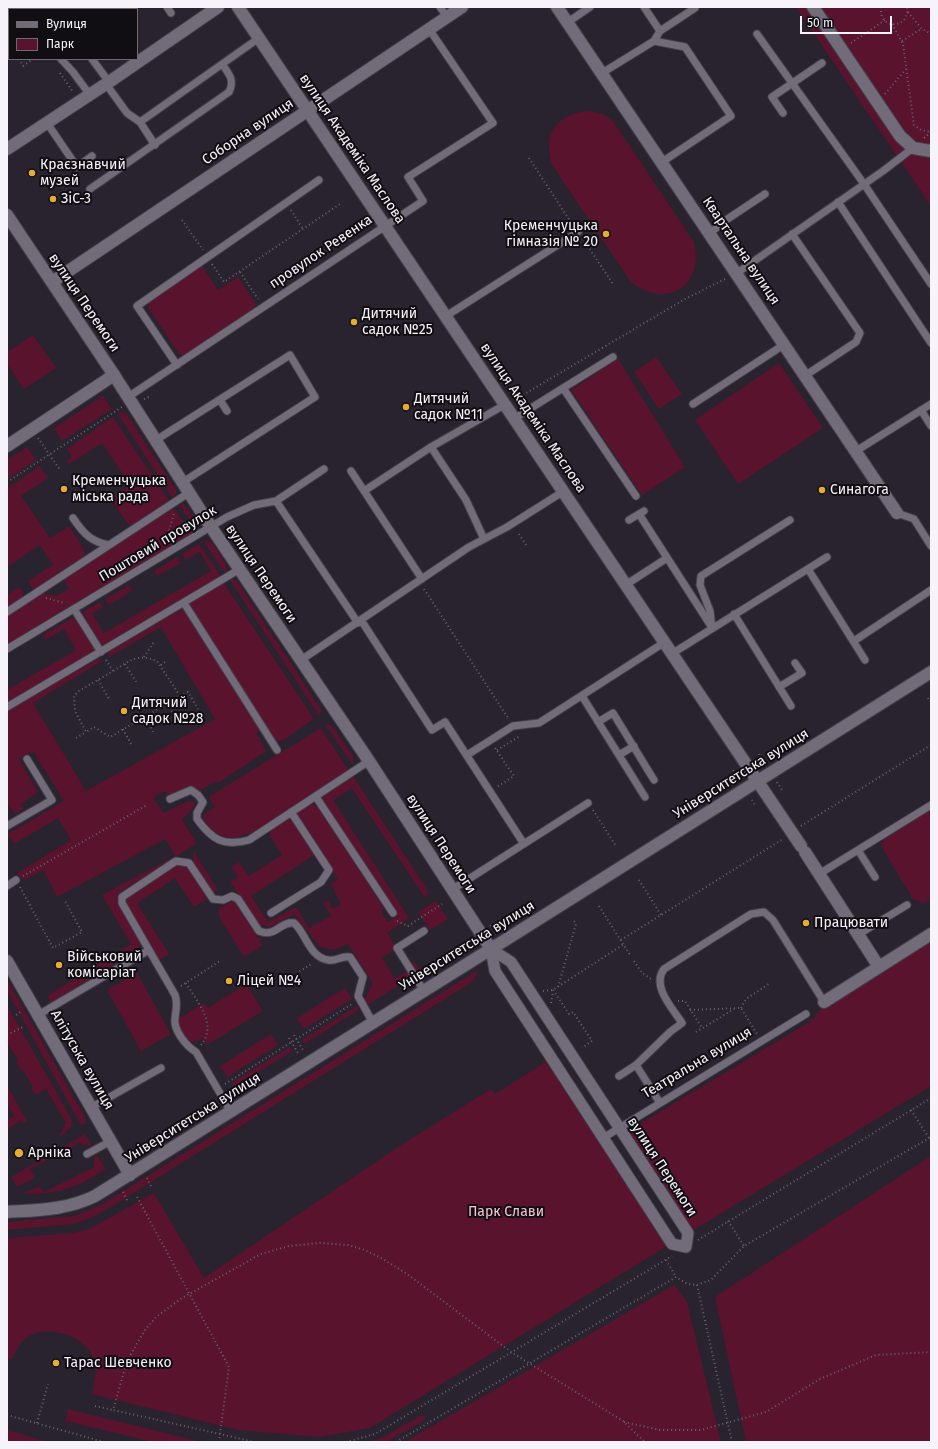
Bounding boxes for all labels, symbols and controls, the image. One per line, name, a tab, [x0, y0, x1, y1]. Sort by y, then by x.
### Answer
legend	[8, 8, 138, 60]
scale bar	[802, 8, 894, 34]
text: 50 m	[807, 16, 833, 30]
text: Вулиця	[46, 17, 87, 31]
text: Парк	[46, 37, 74, 51]
street label: вулиця Академіка Маслова	[296, 71, 408, 227]
street label: Соборна вулиця	[199, 95, 297, 169]
place label: Краєзнавчий музей	[40, 157, 126, 190]
marker: Краєзнавчий музей	[27, 168, 37, 178]
place label: ЗіС-3	[61, 191, 91, 207]
marker: ЗіС-3	[48, 194, 58, 204]
street label: Квартальна вулиця	[699, 194, 783, 308]
street label: провулок Ревенка	[266, 211, 376, 293]
place label: Кременчуцька гімназія № 20	[504, 218, 598, 250]
marker: Кременчуцька гімназія № 20	[601, 229, 611, 239]
street label: вулиця Перемоги	[45, 250, 123, 356]
place label: Дитячий садок №25	[362, 306, 433, 338]
marker: Дитячий садок №25	[349, 317, 359, 327]
street label: вулиця Академіка Маслова	[477, 340, 589, 496]
place label: Дитячий садок №11	[414, 391, 483, 424]
marker: Дитячий садок №11	[401, 402, 411, 412]
place label: Кременчуцька міська рада	[72, 473, 166, 506]
place label: Синагога	[830, 482, 889, 498]
marker: Кременчуцька міська рада	[59, 484, 69, 494]
marker: Синагога	[817, 485, 827, 495]
street label: Поштовий провулок	[96, 502, 220, 586]
street label: вулиця Перемоги	[222, 521, 300, 627]
place label: Дитячий садок №28	[132, 695, 203, 728]
marker: Дитячий садок №28	[119, 706, 129, 716]
street label: Університетська вулиця	[670, 725, 812, 823]
street label: вулиця Перемоги	[402, 791, 480, 897]
street label: Університетська вулиця	[396, 897, 538, 995]
place label: Працювати	[814, 915, 888, 931]
marker: Працювати	[801, 918, 811, 928]
place label: Військовий комісаріат	[67, 949, 142, 982]
marker: Військовий комісаріат	[54, 960, 64, 970]
place label: Ліцей №4	[237, 973, 301, 989]
marker: Ліцей №4	[224, 976, 234, 986]
street label: Алітуська вулиця	[47, 1007, 117, 1113]
street label: Театральна вулиця	[639, 1024, 755, 1102]
street label: Університетська вулиця	[122, 1069, 264, 1167]
street label: вулиця Перемоги	[623, 1114, 701, 1220]
place label: Арніка	[28, 1145, 71, 1161]
marker: Арніка	[13, 1147, 25, 1159]
park label: Парк Слави	[468, 1204, 544, 1220]
place label: Тарас Шевченко	[64, 1355, 172, 1371]
marker: Тарас Шевченко	[51, 1358, 61, 1368]

